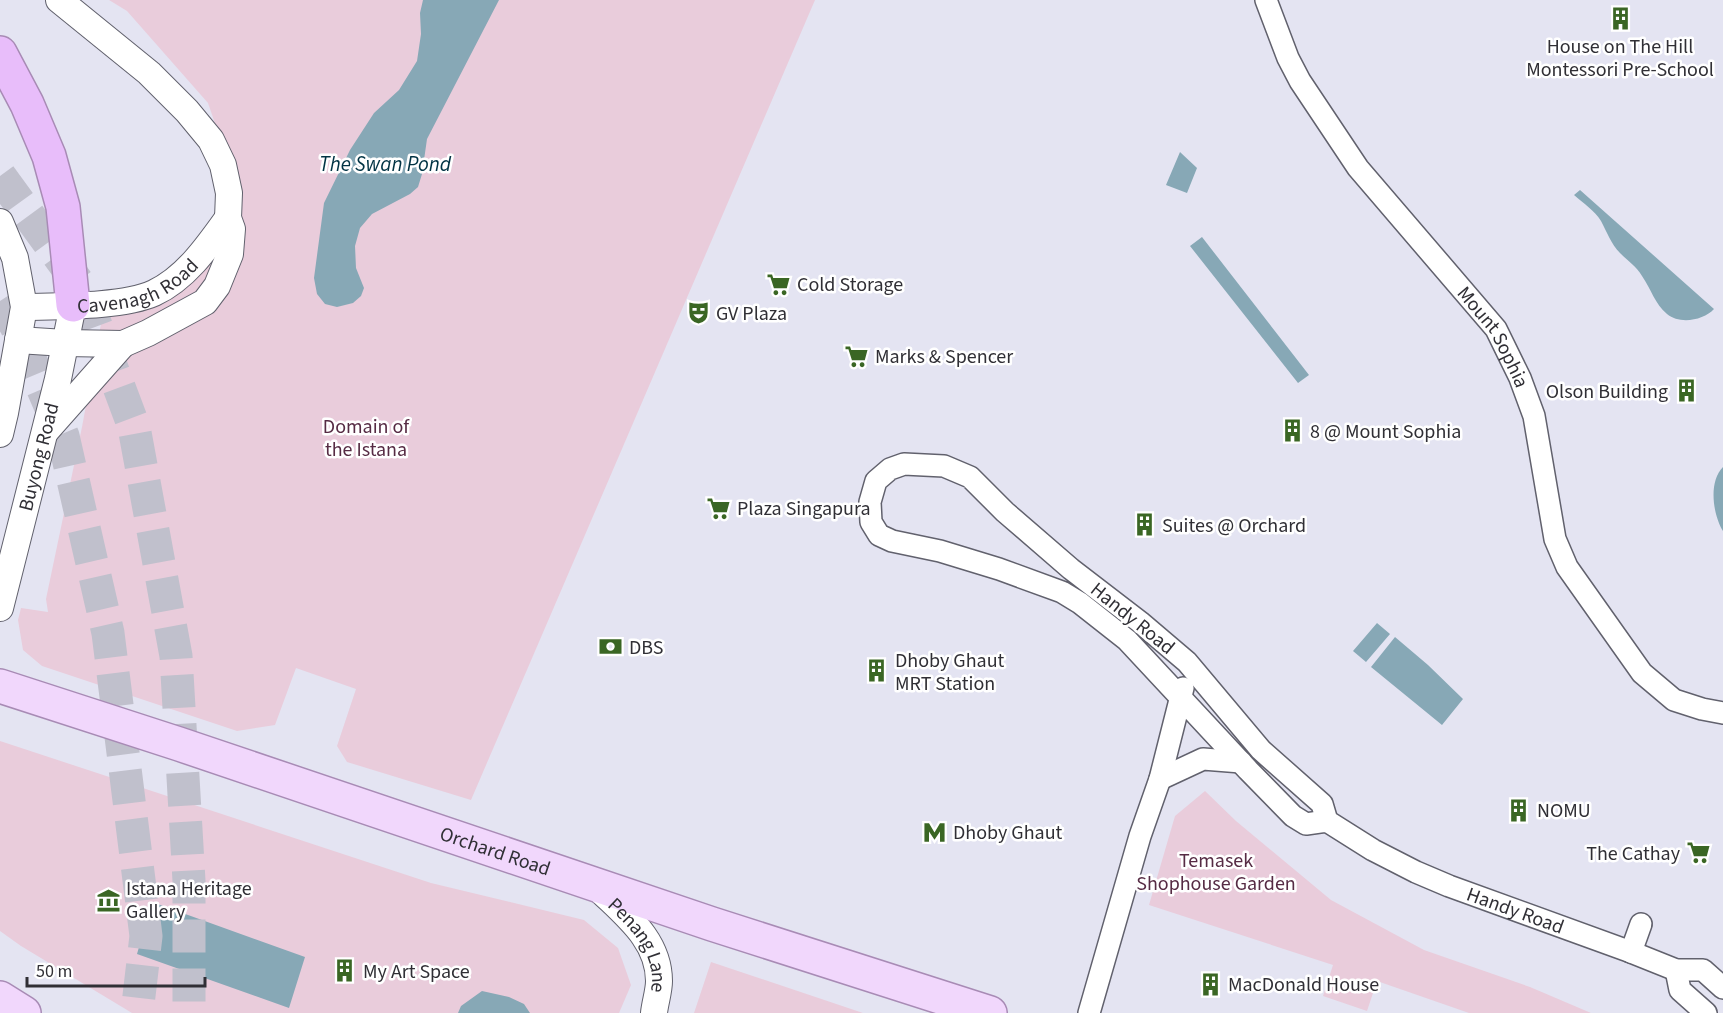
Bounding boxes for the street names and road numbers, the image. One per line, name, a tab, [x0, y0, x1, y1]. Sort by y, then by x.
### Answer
street label: Cavenagh Road	[76, 253, 205, 321]
street label: Mount Sophia	[1450, 280, 1535, 392]
street label: Buyong Road	[12, 400, 66, 514]
street label: Handy Road	[1084, 576, 1181, 662]
street label: Orchard Road	[436, 820, 554, 883]
street label: Handy Road	[1463, 881, 1568, 942]
street label: Penang Lane	[601, 892, 672, 994]

